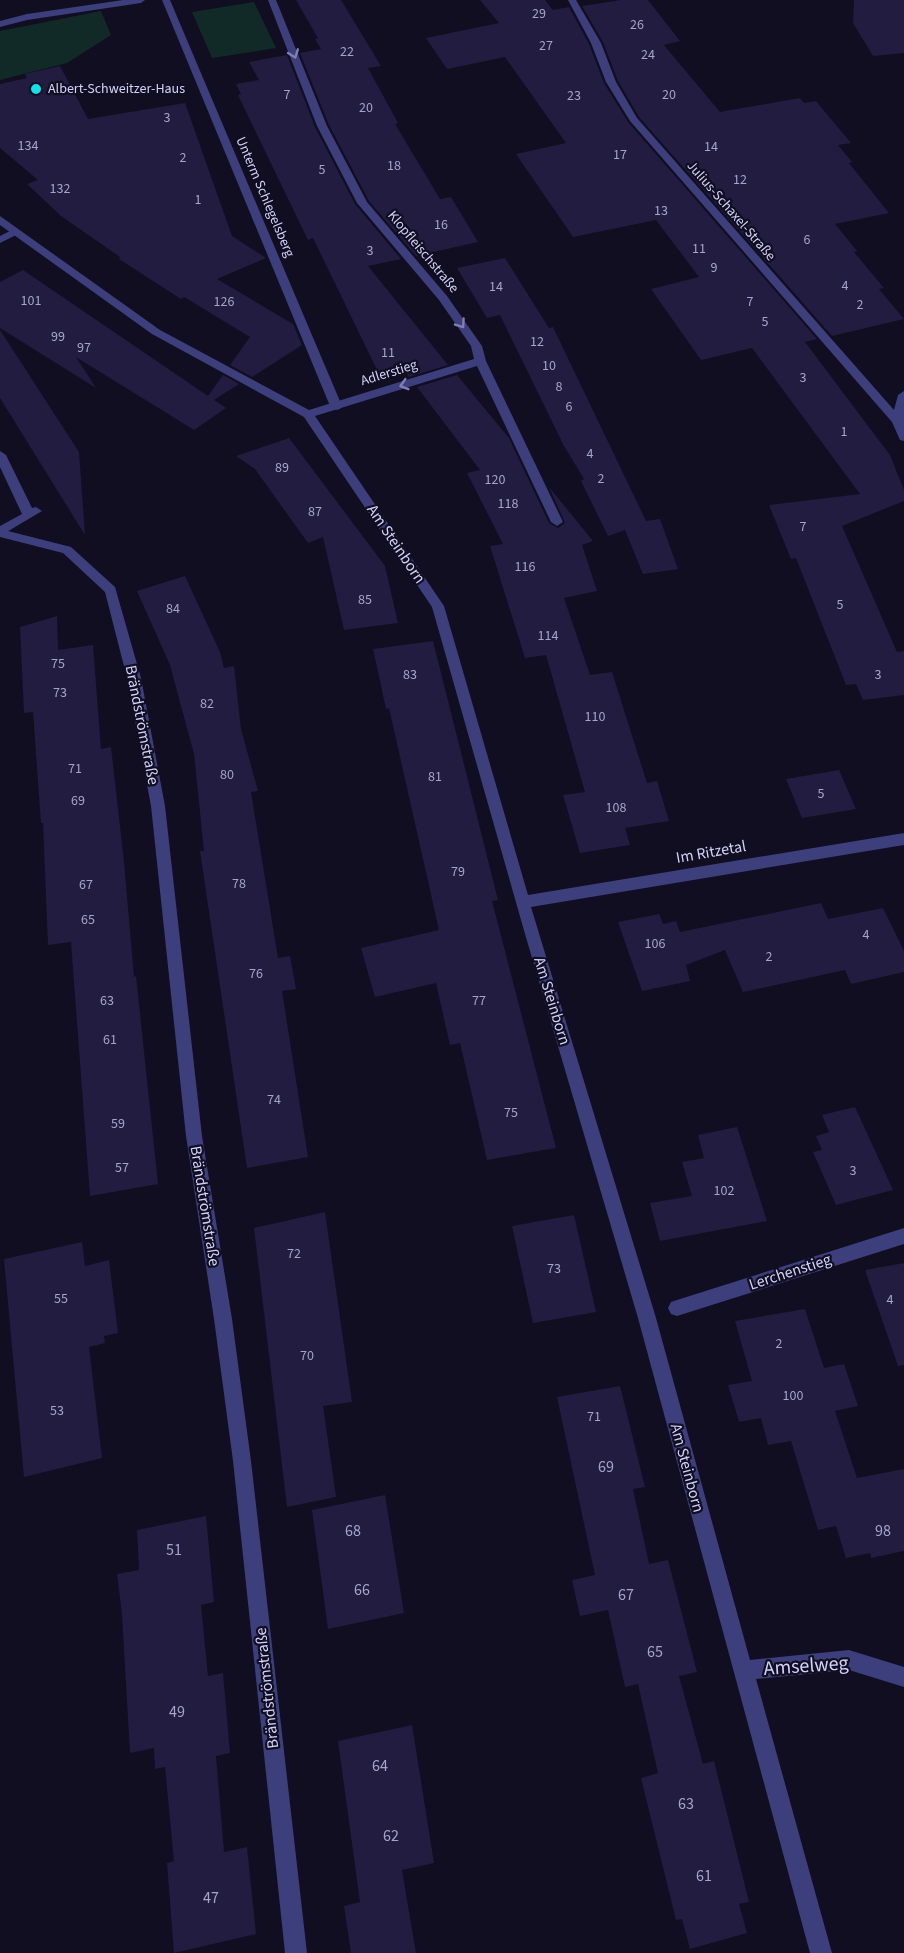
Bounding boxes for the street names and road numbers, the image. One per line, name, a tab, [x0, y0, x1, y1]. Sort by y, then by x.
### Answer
street label: Unterm Schlegelsberg	[231, 134, 299, 260]
street label: Julius-Schaxel-Straße	[682, 157, 780, 265]
street label: Klopfleischstraße	[383, 207, 463, 297]
street label: Adlerstieg	[358, 355, 420, 391]
street label: Am Steinborn	[361, 500, 431, 588]
street label: Brändströmstraße	[120, 663, 164, 787]
street label: Im Ritzetal	[674, 835, 748, 869]
street label: Am Steinborn	[528, 954, 576, 1048]
street label: Brändströmstraße	[185, 1144, 225, 1268]
street label: Lerchenstieg	[746, 1248, 834, 1296]
street label: Am Steinborn	[665, 1421, 709, 1515]
street label: Brändströmstraße	[250, 1626, 284, 1750]
street label: Amselweg	[763, 1649, 849, 1683]

